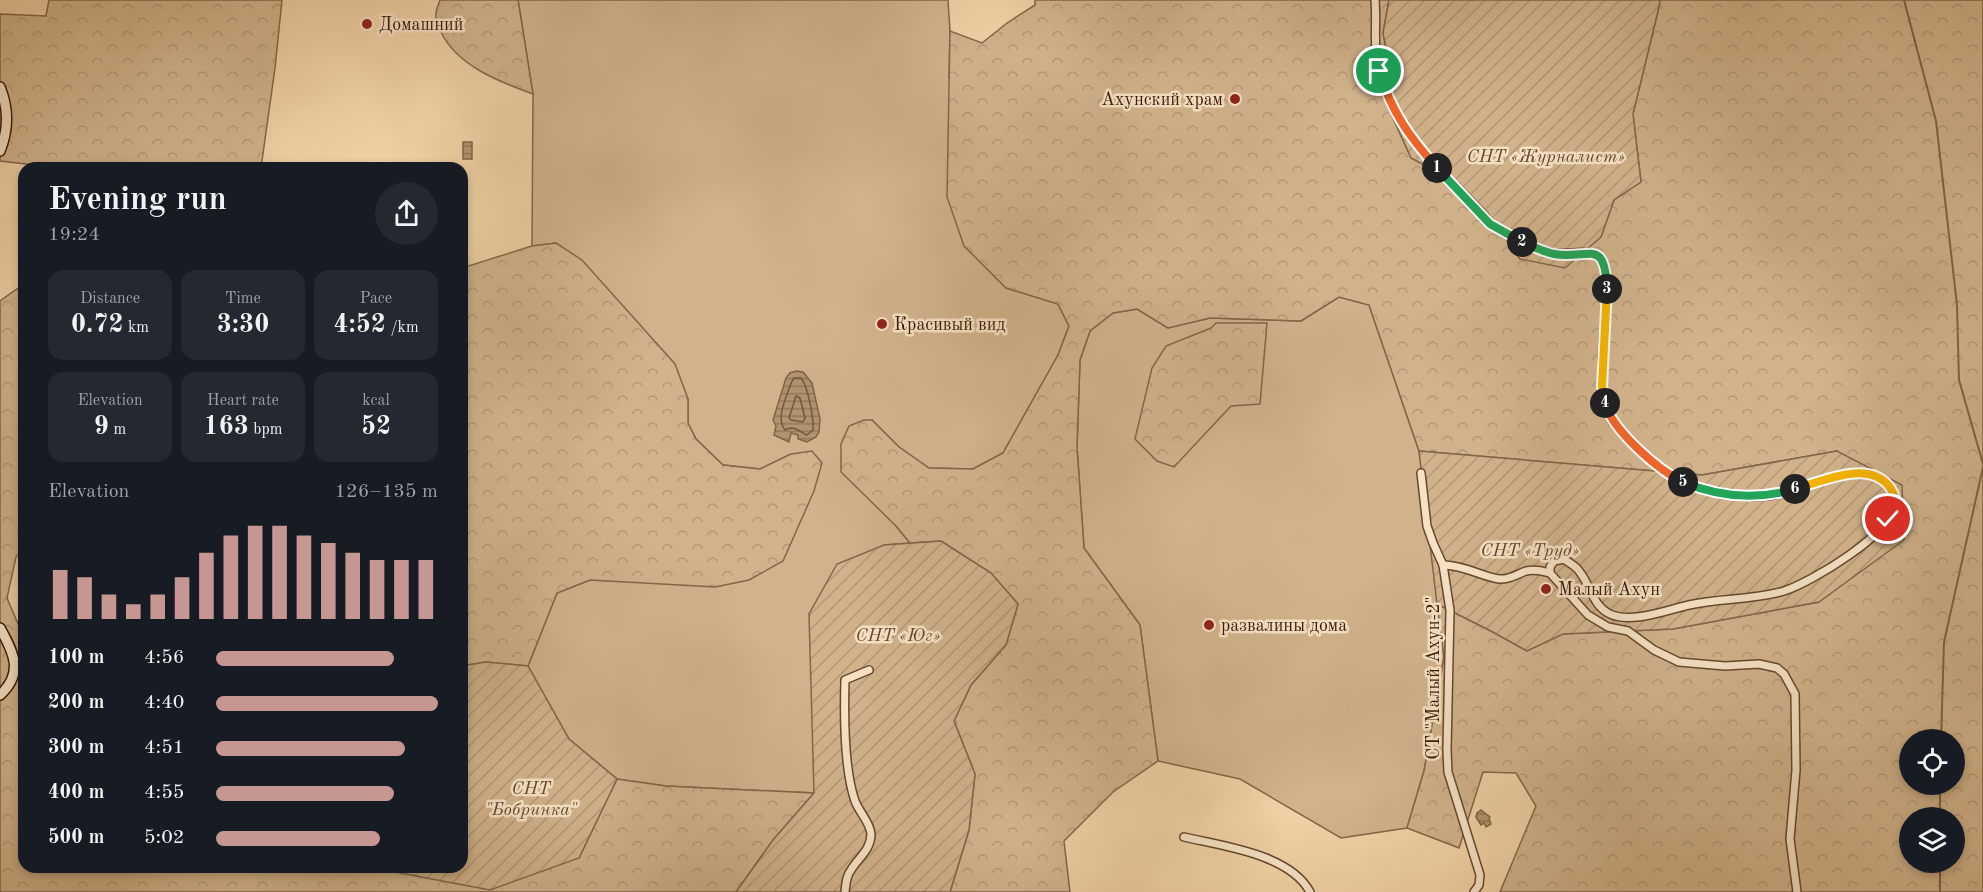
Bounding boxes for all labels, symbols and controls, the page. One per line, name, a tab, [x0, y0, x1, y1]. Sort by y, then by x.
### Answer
place label: Домашний	[379, 16, 463, 34]
marker: Домашний	[360, 17, 374, 31]
pin	[1353, 45, 1404, 96]
icon: arrive	[1362, 54, 1395, 87]
place label: Ахунский храм	[1101, 91, 1223, 109]
marker: Ахунский храм	[1228, 92, 1242, 106]
park label: СНТ «Журналист»	[1467, 148, 1625, 166]
pin: 1	[1422, 153, 1452, 183]
text: 1	[1432, 160, 1442, 176]
button: share	[375, 182, 438, 245]
text: Evening run	[48, 184, 227, 217]
text: 19:24	[48, 225, 100, 245]
pin: 2	[1507, 227, 1537, 257]
text: 2	[1517, 234, 1527, 250]
pin: 3	[1592, 274, 1622, 304]
text: 3	[1602, 281, 1612, 297]
text: Distance	[80, 291, 140, 307]
text: Time	[225, 291, 261, 307]
text: Pace	[360, 291, 392, 307]
text: 0.72	[71, 312, 124, 338]
text: 3:30	[217, 312, 269, 338]
text: 4:52	[333, 312, 386, 338]
place label: Красивый вид	[894, 316, 1005, 334]
marker: Красивый вид	[875, 317, 889, 331]
text: km	[124, 320, 149, 336]
text: /km	[386, 320, 419, 336]
pin: 4	[1590, 388, 1620, 418]
text: Elevation	[77, 393, 143, 409]
text: Heart rate	[207, 393, 279, 409]
text: kcal	[362, 393, 390, 409]
text: 4	[1600, 395, 1610, 411]
text: 9	[94, 414, 109, 440]
text: 163	[204, 414, 249, 440]
text: 52	[361, 414, 391, 440]
text: m	[109, 422, 126, 438]
text: bpm	[249, 422, 282, 438]
pin: 5	[1668, 467, 1698, 497]
text: 5	[1678, 474, 1688, 490]
pin: 6	[1780, 474, 1810, 504]
text: 6	[1790, 481, 1800, 497]
text: Elevation	[48, 482, 129, 502]
text: 126–135 m	[335, 482, 438, 502]
pin	[1862, 493, 1913, 544]
icon: check	[1871, 502, 1904, 535]
park label: СНТ «Труд»	[1481, 542, 1580, 560]
place label: Малый Ахун	[1558, 581, 1660, 599]
marker: Малый Ахун	[1539, 582, 1553, 596]
street label: СТ "Малый Ахун-2"	[1425, 596, 1443, 760]
place label: развалины дома	[1221, 617, 1347, 635]
marker: развалины дома	[1202, 618, 1216, 632]
park label: СНТ «Юг»	[855, 627, 941, 645]
text: 100 m	[48, 648, 104, 668]
text: 4:56	[144, 648, 184, 668]
text: 200 m	[48, 693, 104, 713]
text: 4:40	[144, 693, 184, 713]
map controls	[1899, 729, 1965, 873]
button: locate	[1899, 729, 1965, 795]
text: 300 m	[48, 738, 104, 758]
text: 4:51	[144, 738, 184, 758]
park label: СНТ "Бобринка"	[485, 780, 578, 819]
text: 400 m	[48, 783, 104, 803]
text: 4:55	[144, 783, 184, 803]
button: layers	[1899, 807, 1965, 873]
text: 500 m	[48, 828, 104, 848]
text: 5:02	[144, 828, 184, 848]

